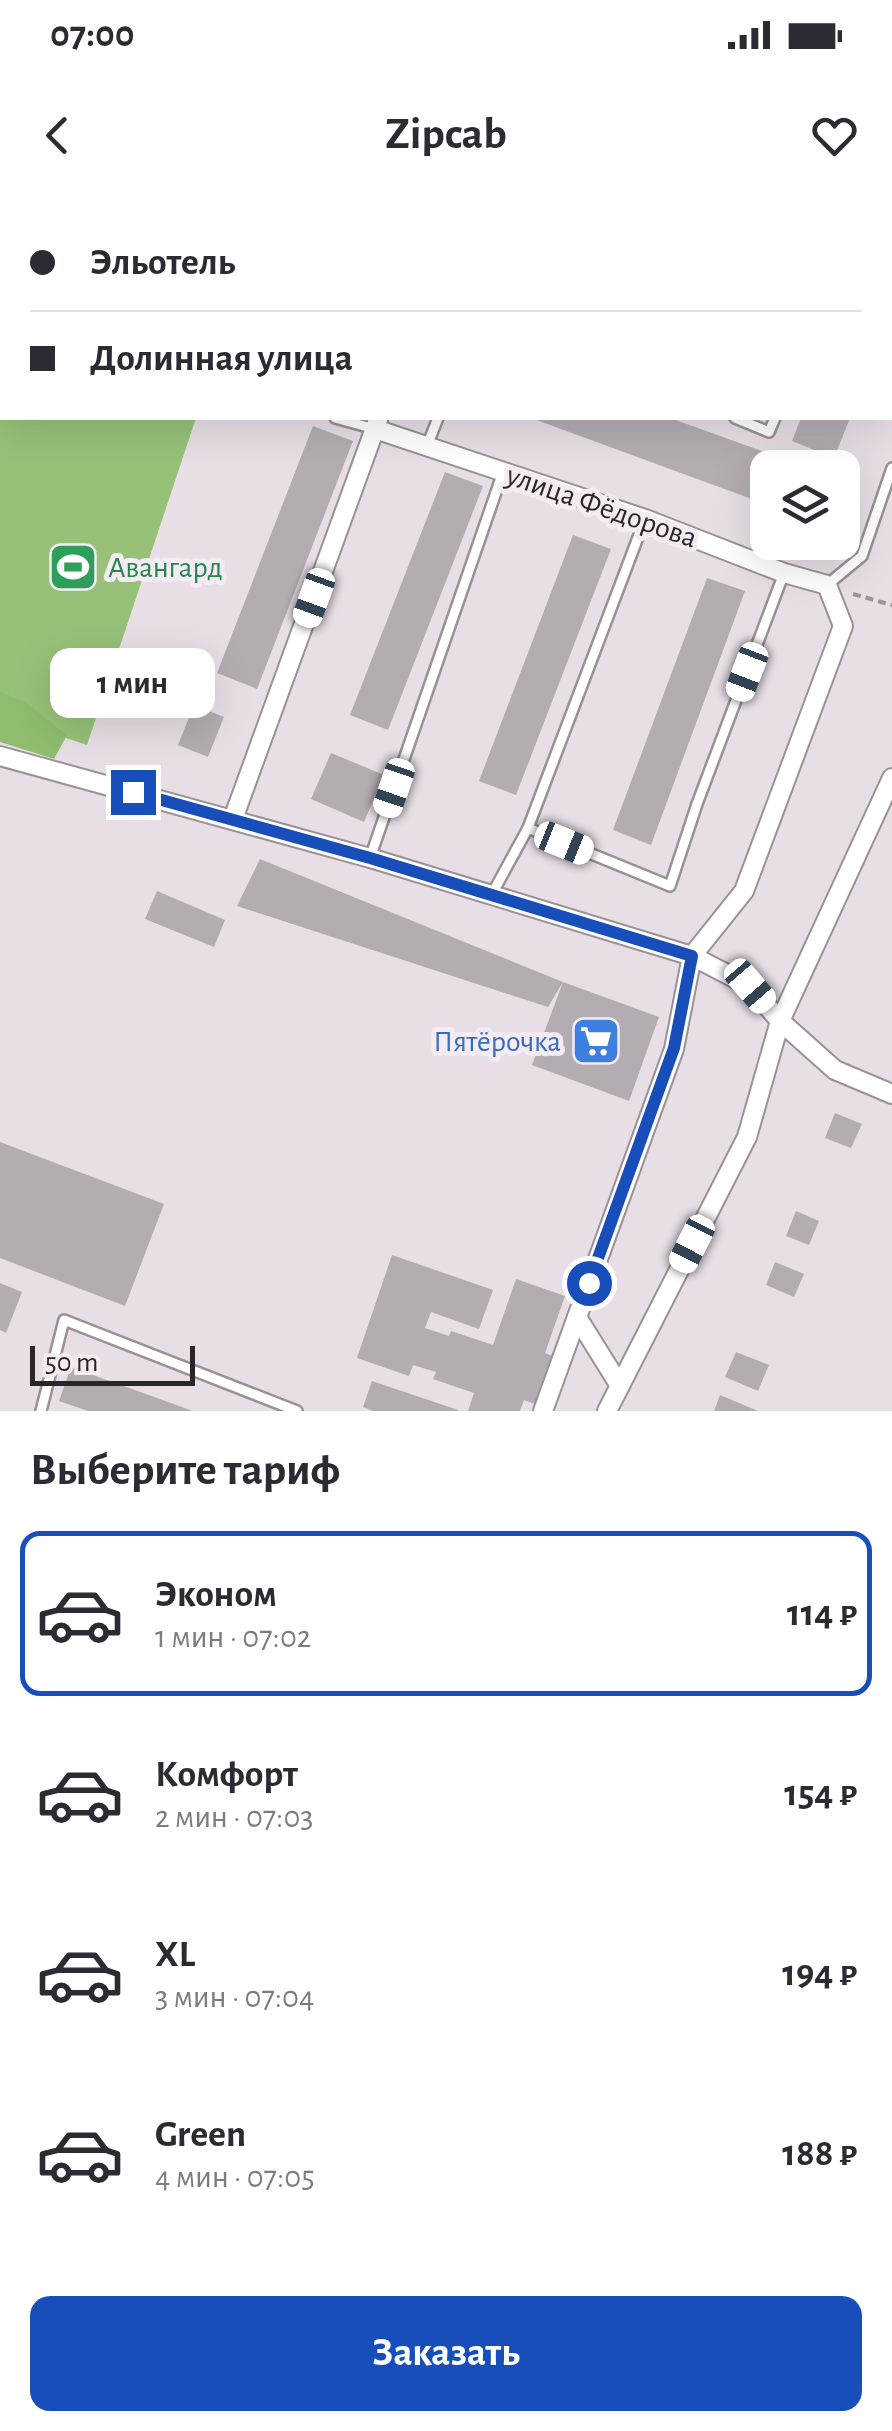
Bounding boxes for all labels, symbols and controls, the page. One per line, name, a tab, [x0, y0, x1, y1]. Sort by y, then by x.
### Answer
text: 07:00	[50, 16, 135, 54]
icon: back	[30, 108, 85, 163]
icon: heart	[807, 108, 862, 163]
text: Zipcab	[385, 112, 507, 157]
text: Эльотель	[90, 244, 235, 282]
text: Долинная улица	[90, 340, 353, 378]
map controls	[750, 450, 860, 560]
button: layers	[750, 450, 860, 560]
street label: улица Фёдорова	[502, 460, 701, 554]
sports icon: Авангард	[47, 541, 99, 593]
place label: Авангард	[108, 553, 223, 583]
car	[290, 565, 338, 631]
car	[722, 639, 772, 705]
callout: 1 мин	[51, 647, 216, 717]
text: 1 мин	[97, 667, 168, 699]
car	[370, 755, 418, 821]
route end	[111, 770, 156, 815]
car	[531, 818, 597, 868]
car	[719, 954, 781, 1018]
supermarket icon: Пятёрочка	[570, 1015, 622, 1067]
place label: Пятёрочка	[433, 1027, 561, 1057]
car	[665, 1210, 719, 1278]
route start	[567, 1261, 612, 1306]
scale bar	[30, 1341, 195, 1386]
text: 50 m	[45, 1349, 99, 1377]
text: Выберите тариф	[30, 1448, 340, 1493]
icon: car	[35, 1569, 125, 1659]
text: Эконом	[155, 1576, 277, 1614]
text: 114 ₽	[787, 1595, 857, 1633]
text: 1 мин · 07:02	[155, 1621, 311, 1653]
icon: car	[35, 1749, 125, 1839]
text: Комфорт	[155, 1756, 298, 1794]
text: 154 ₽	[784, 1775, 857, 1813]
text: 2 мин · 07:03	[155, 1801, 314, 1833]
icon: car	[35, 1929, 125, 2019]
text: XL	[155, 1936, 195, 1974]
text: 194 ₽	[782, 1955, 857, 1993]
text: 3 мин · 07:04	[155, 1981, 314, 2013]
icon: car	[35, 2109, 125, 2199]
text: Green	[155, 2116, 246, 2154]
text: 188 ₽	[782, 2135, 857, 2173]
text: 4 мин · 07:05	[155, 2161, 315, 2193]
button: Заказать	[30, 2296, 862, 2411]

